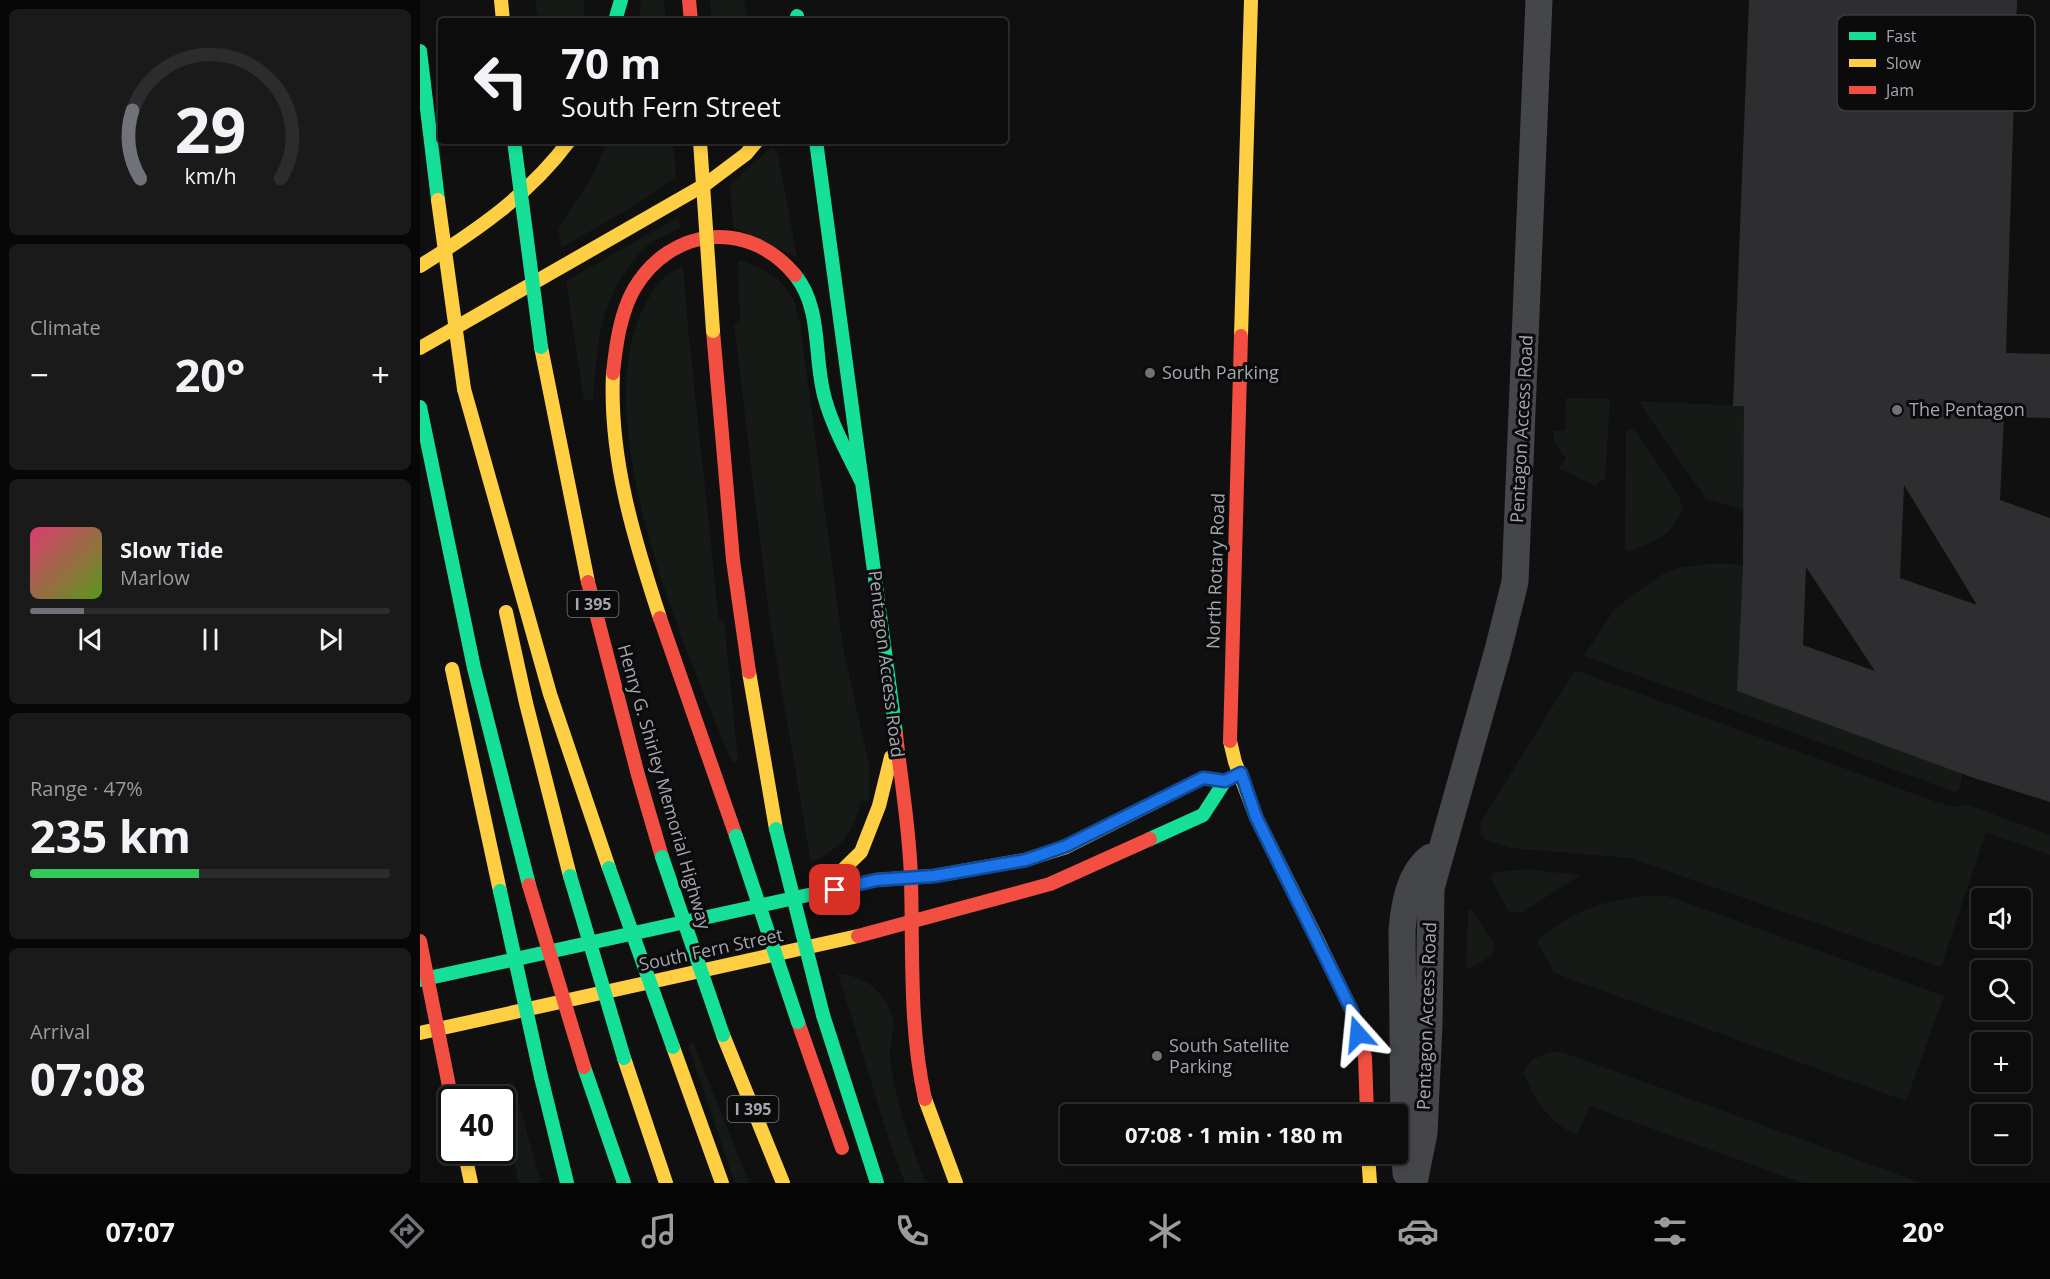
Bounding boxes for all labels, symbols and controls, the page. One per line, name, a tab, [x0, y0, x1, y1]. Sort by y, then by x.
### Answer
legend	[1837, 15, 2035, 111]
text: Fast	[1886, 25, 1917, 47]
text: 70 m	[561, 34, 661, 91]
icon: left	[462, 42, 540, 120]
text: Slow	[1886, 52, 1921, 74]
text: Jam	[1884, 79, 1914, 101]
text: 29	[174, 86, 246, 171]
text: South Fern Street	[561, 88, 781, 125]
text: km/h	[184, 161, 236, 190]
text: Climate	[30, 314, 101, 341]
street label: Pentagon Access Road	[1504, 334, 1538, 524]
text: 20°	[175, 344, 245, 405]
text: −	[30, 352, 49, 397]
text: +	[371, 352, 390, 397]
place label: South Parking	[1162, 360, 1279, 384]
marker: South Parking	[1143, 366, 1157, 380]
place label: The Pentagon	[1909, 397, 2025, 421]
marker: The Pentagon	[1890, 403, 1904, 417]
street label: North Rotary Road	[1200, 492, 1230, 649]
text: Slow Tide	[120, 534, 223, 564]
text: Marlow	[120, 564, 190, 591]
street label: Pentagon Access Road	[864, 569, 910, 759]
road number: I 395	[568, 591, 618, 617]
icon: previous	[74, 623, 107, 656]
icon: pause	[194, 623, 227, 656]
icon: next	[314, 623, 347, 656]
street label: Henry G. Shirley Memorial Highway	[613, 641, 718, 933]
text: Range · 47%	[30, 775, 143, 802]
text: 235 km	[30, 805, 191, 866]
pin	[809, 864, 860, 915]
icon: arrive	[818, 873, 851, 906]
map controls	[1971, 888, 2031, 1164]
button: sound	[1971, 888, 2031, 948]
street label: Pentagon Access Road	[1411, 921, 1441, 1110]
street label: South Fern Street	[637, 922, 785, 976]
button: search	[1971, 960, 2031, 1020]
position arrow	[1326, 1002, 1390, 1066]
text: Arrival	[30, 1018, 90, 1045]
button: +	[1971, 1032, 2031, 1092]
place label: South Satellite Parking	[1169, 1033, 1289, 1078]
text: 07:08	[30, 1048, 146, 1109]
marker: South Satellite Parking	[1150, 1049, 1164, 1063]
speed limit sign: 40	[438, 1086, 516, 1164]
road number: I 395	[728, 1096, 778, 1122]
button: −	[1971, 1104, 2031, 1164]
text: 07:08 · 1 min · 180 m	[1125, 1119, 1343, 1149]
icon: directions	[386, 1210, 428, 1252]
icon: music	[638, 1210, 680, 1252]
icon: phone	[891, 1210, 933, 1252]
icon: climate	[1144, 1210, 1186, 1252]
icon: car	[1397, 1210, 1439, 1252]
icon: filters	[1649, 1210, 1691, 1252]
text: 07:07	[105, 1213, 175, 1250]
text: 20°	[1902, 1213, 1945, 1250]

